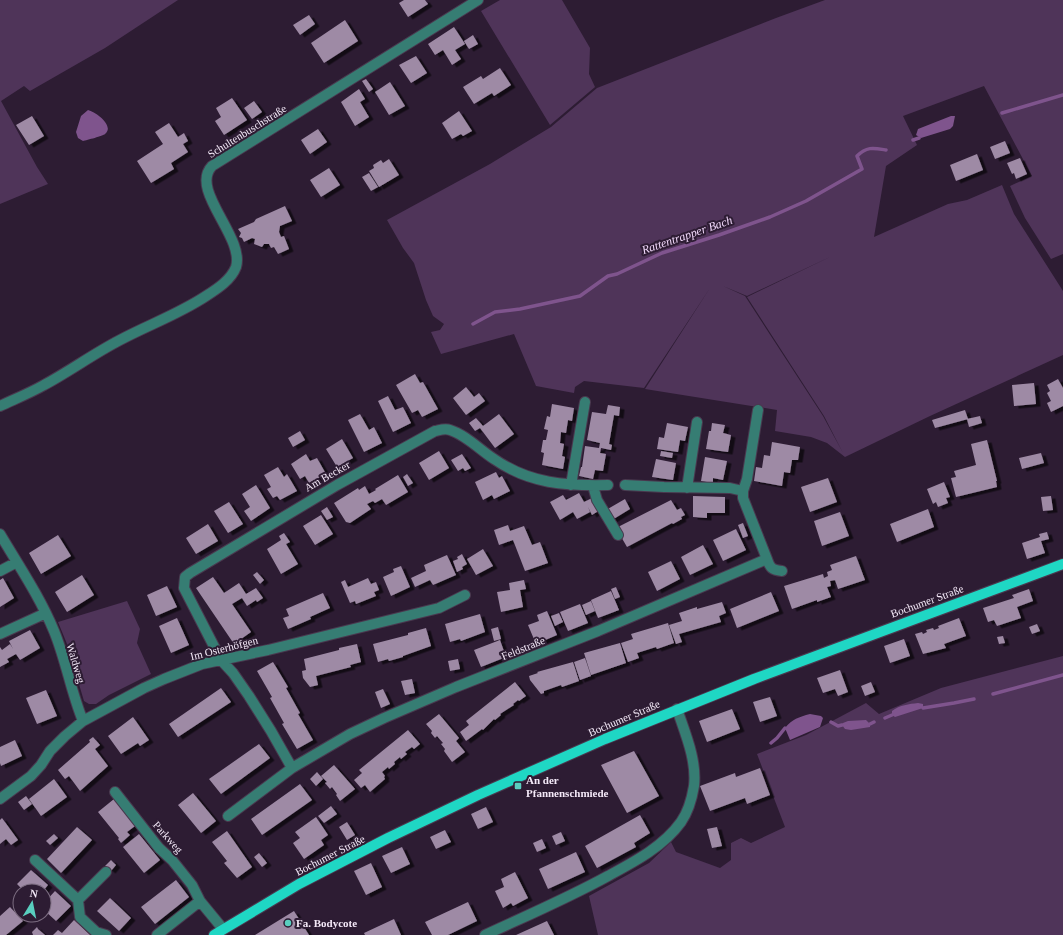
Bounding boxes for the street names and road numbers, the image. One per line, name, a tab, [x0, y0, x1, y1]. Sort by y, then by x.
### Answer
street label: Schultenbuschstraße	[205, 102, 289, 160]
street label: Am Becker	[302, 458, 352, 494]
street label: Bochumer Straße	[889, 582, 965, 620]
street label: Im Osterhöfgen	[189, 634, 260, 662]
street label: Feldstraße	[500, 634, 547, 662]
street label: Waldweg	[64, 642, 88, 685]
street label: Bochumer Straße	[586, 697, 662, 739]
street label: Parkweg	[151, 819, 186, 856]
street label: Bochumer Straße	[293, 832, 367, 878]

